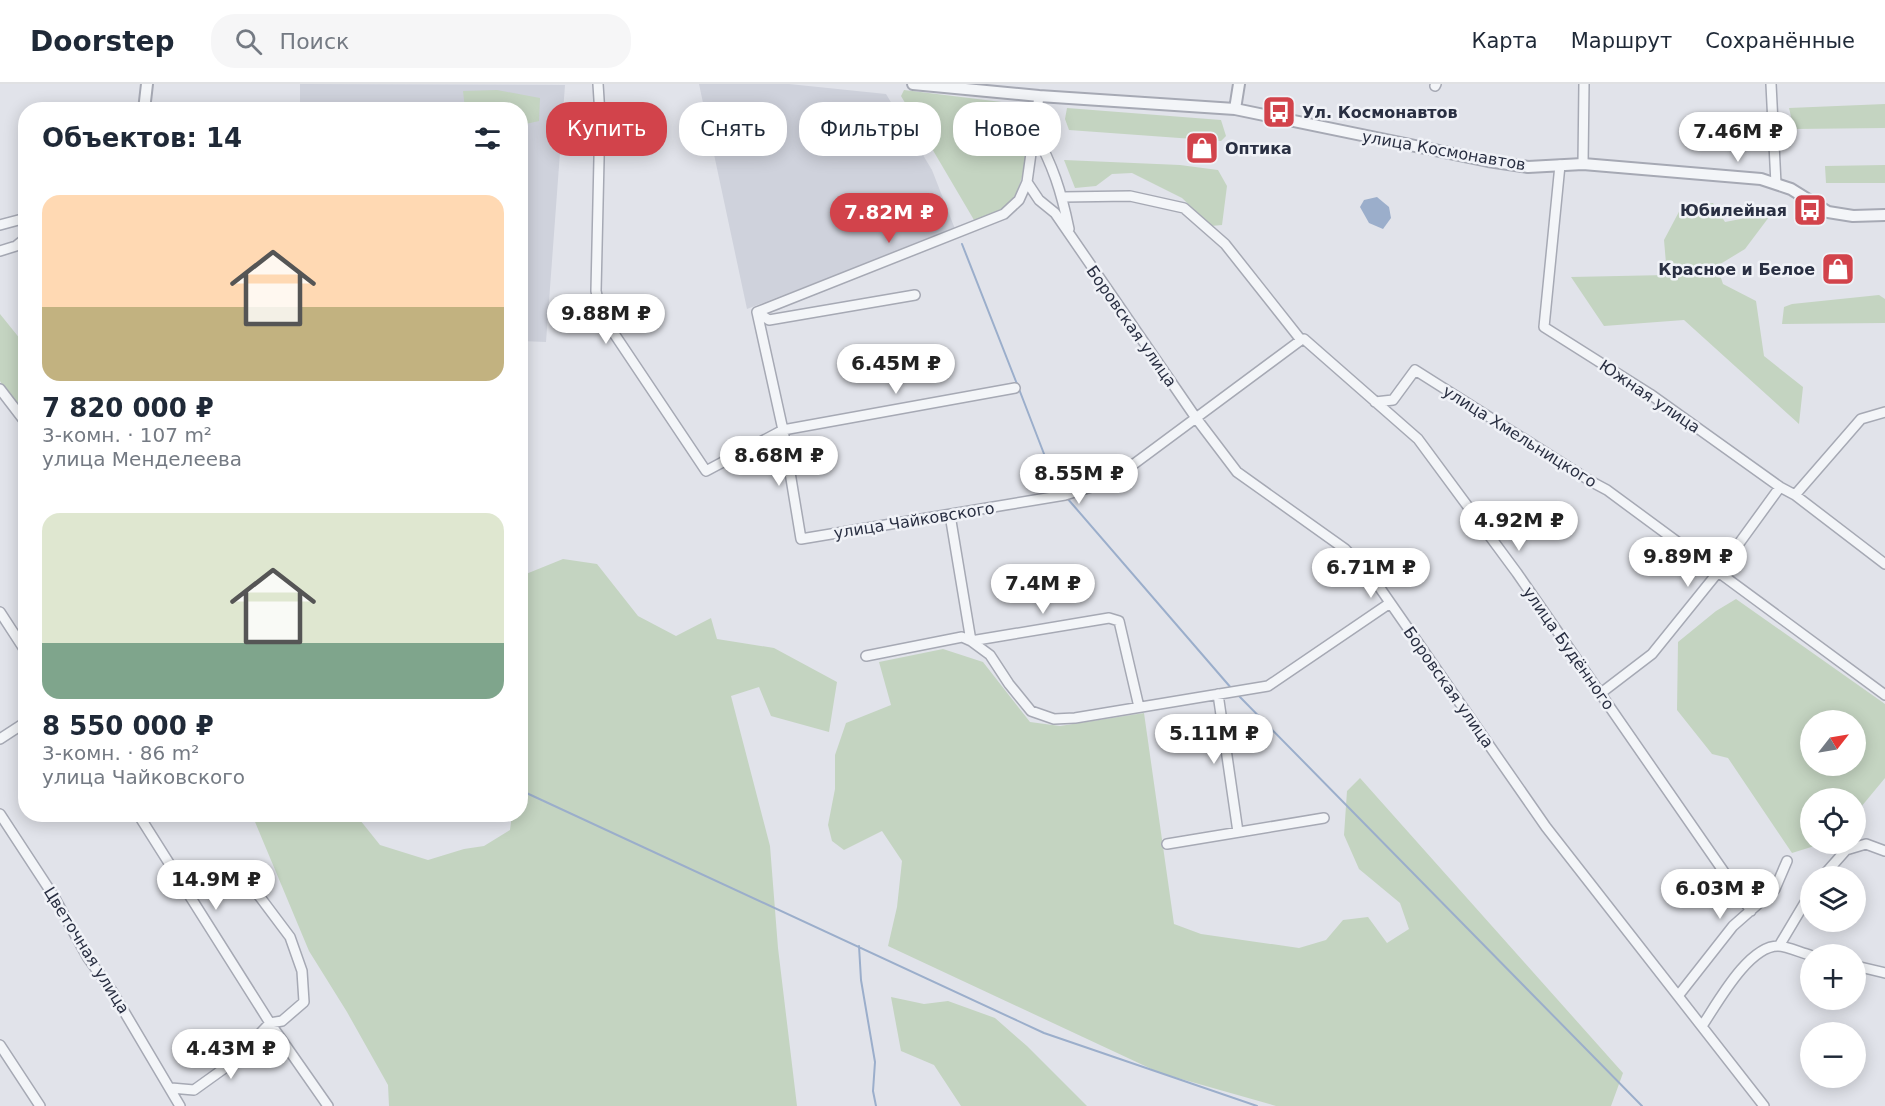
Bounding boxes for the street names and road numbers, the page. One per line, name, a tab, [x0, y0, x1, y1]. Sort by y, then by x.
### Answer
street label: улица Космонавтов	[1361, 127, 1527, 174]
street label: Боровская улица	[1083, 262, 1181, 391]
street label: Южная улица	[1596, 356, 1704, 437]
street label: улица Хмельницкого	[1439, 381, 1600, 492]
street label: улица Чайковского	[832, 498, 996, 543]
street label: улица Будённого	[1519, 583, 1618, 714]
street label: Боровская улица	[1400, 623, 1498, 752]
street label: Цветочная улица	[40, 883, 133, 1017]

